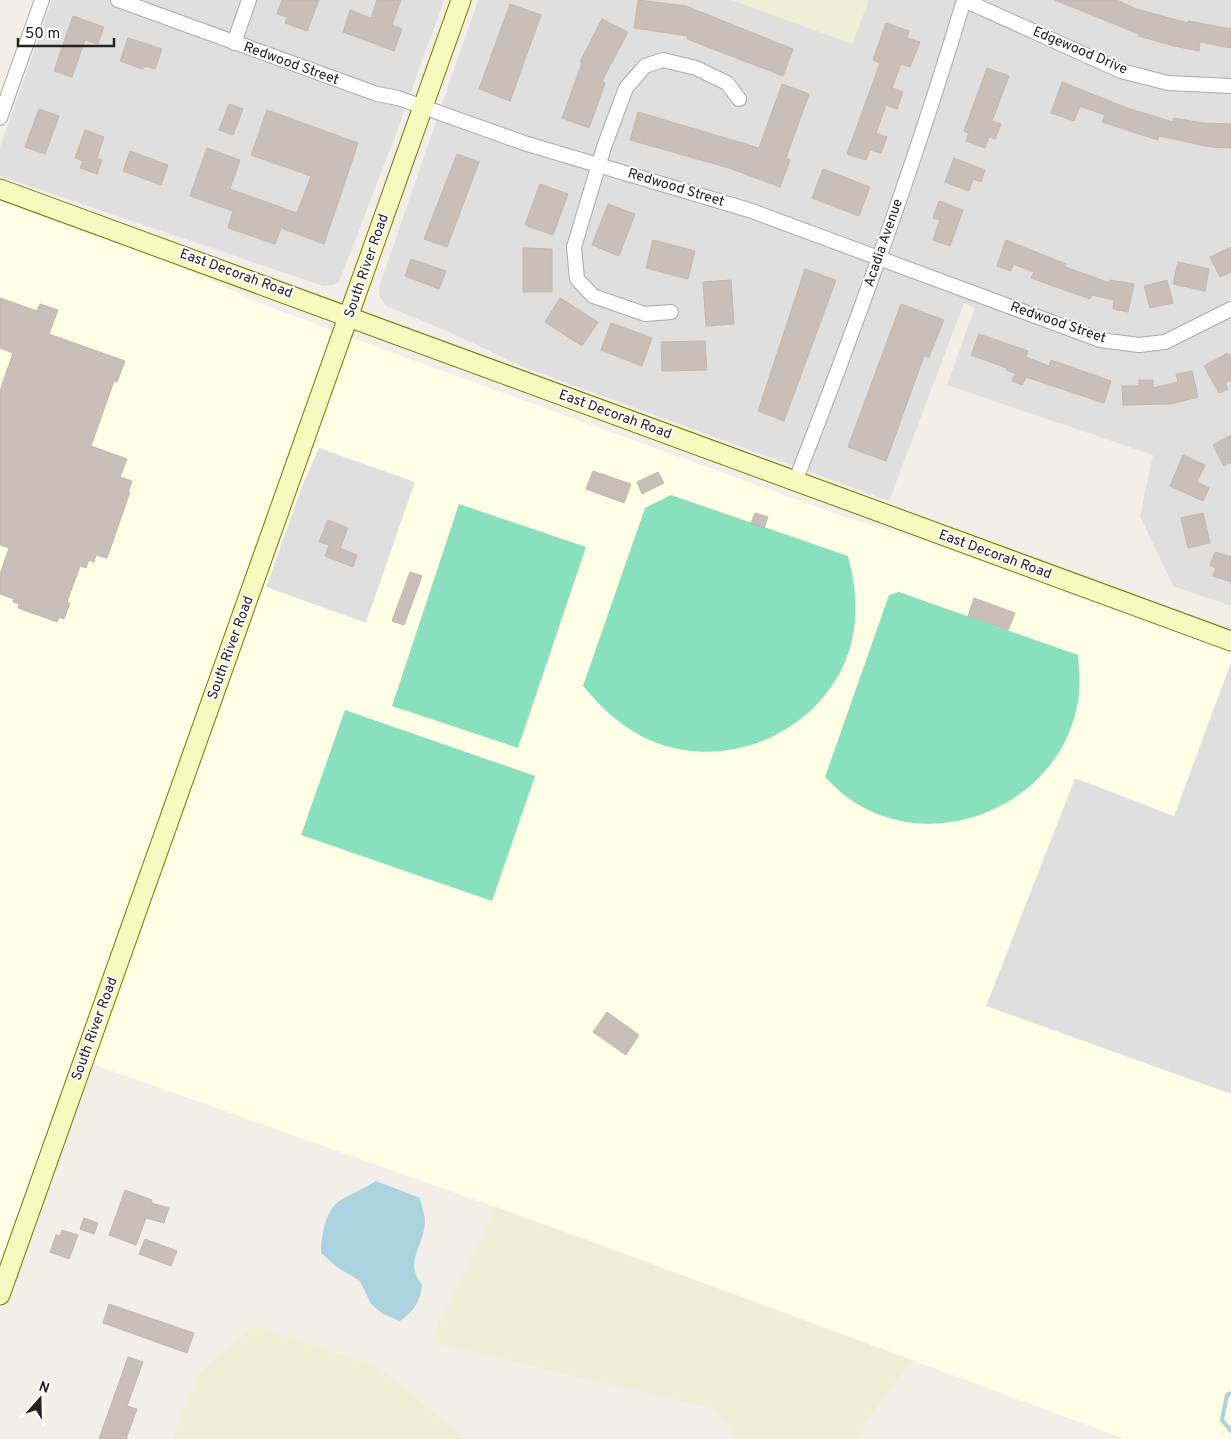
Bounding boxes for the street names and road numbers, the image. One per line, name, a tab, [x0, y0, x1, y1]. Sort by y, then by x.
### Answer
street label: Edgewood Drive	[1030, 23, 1130, 79]
street label: Redwood Street	[241, 39, 341, 89]
street label: Redwood Street	[626, 165, 726, 211]
street label: Acadia Avenue	[861, 197, 907, 289]
street label: South River Road	[341, 212, 393, 320]
street label: East Decorah Road	[177, 246, 295, 302]
street label: Redwood Street	[1008, 299, 1108, 347]
street label: East Decorah Road	[556, 387, 674, 443]
street label: East Decorah Road	[936, 527, 1054, 583]
street label: South River Road	[204, 594, 258, 702]
street label: South River Road	[68, 975, 122, 1083]

